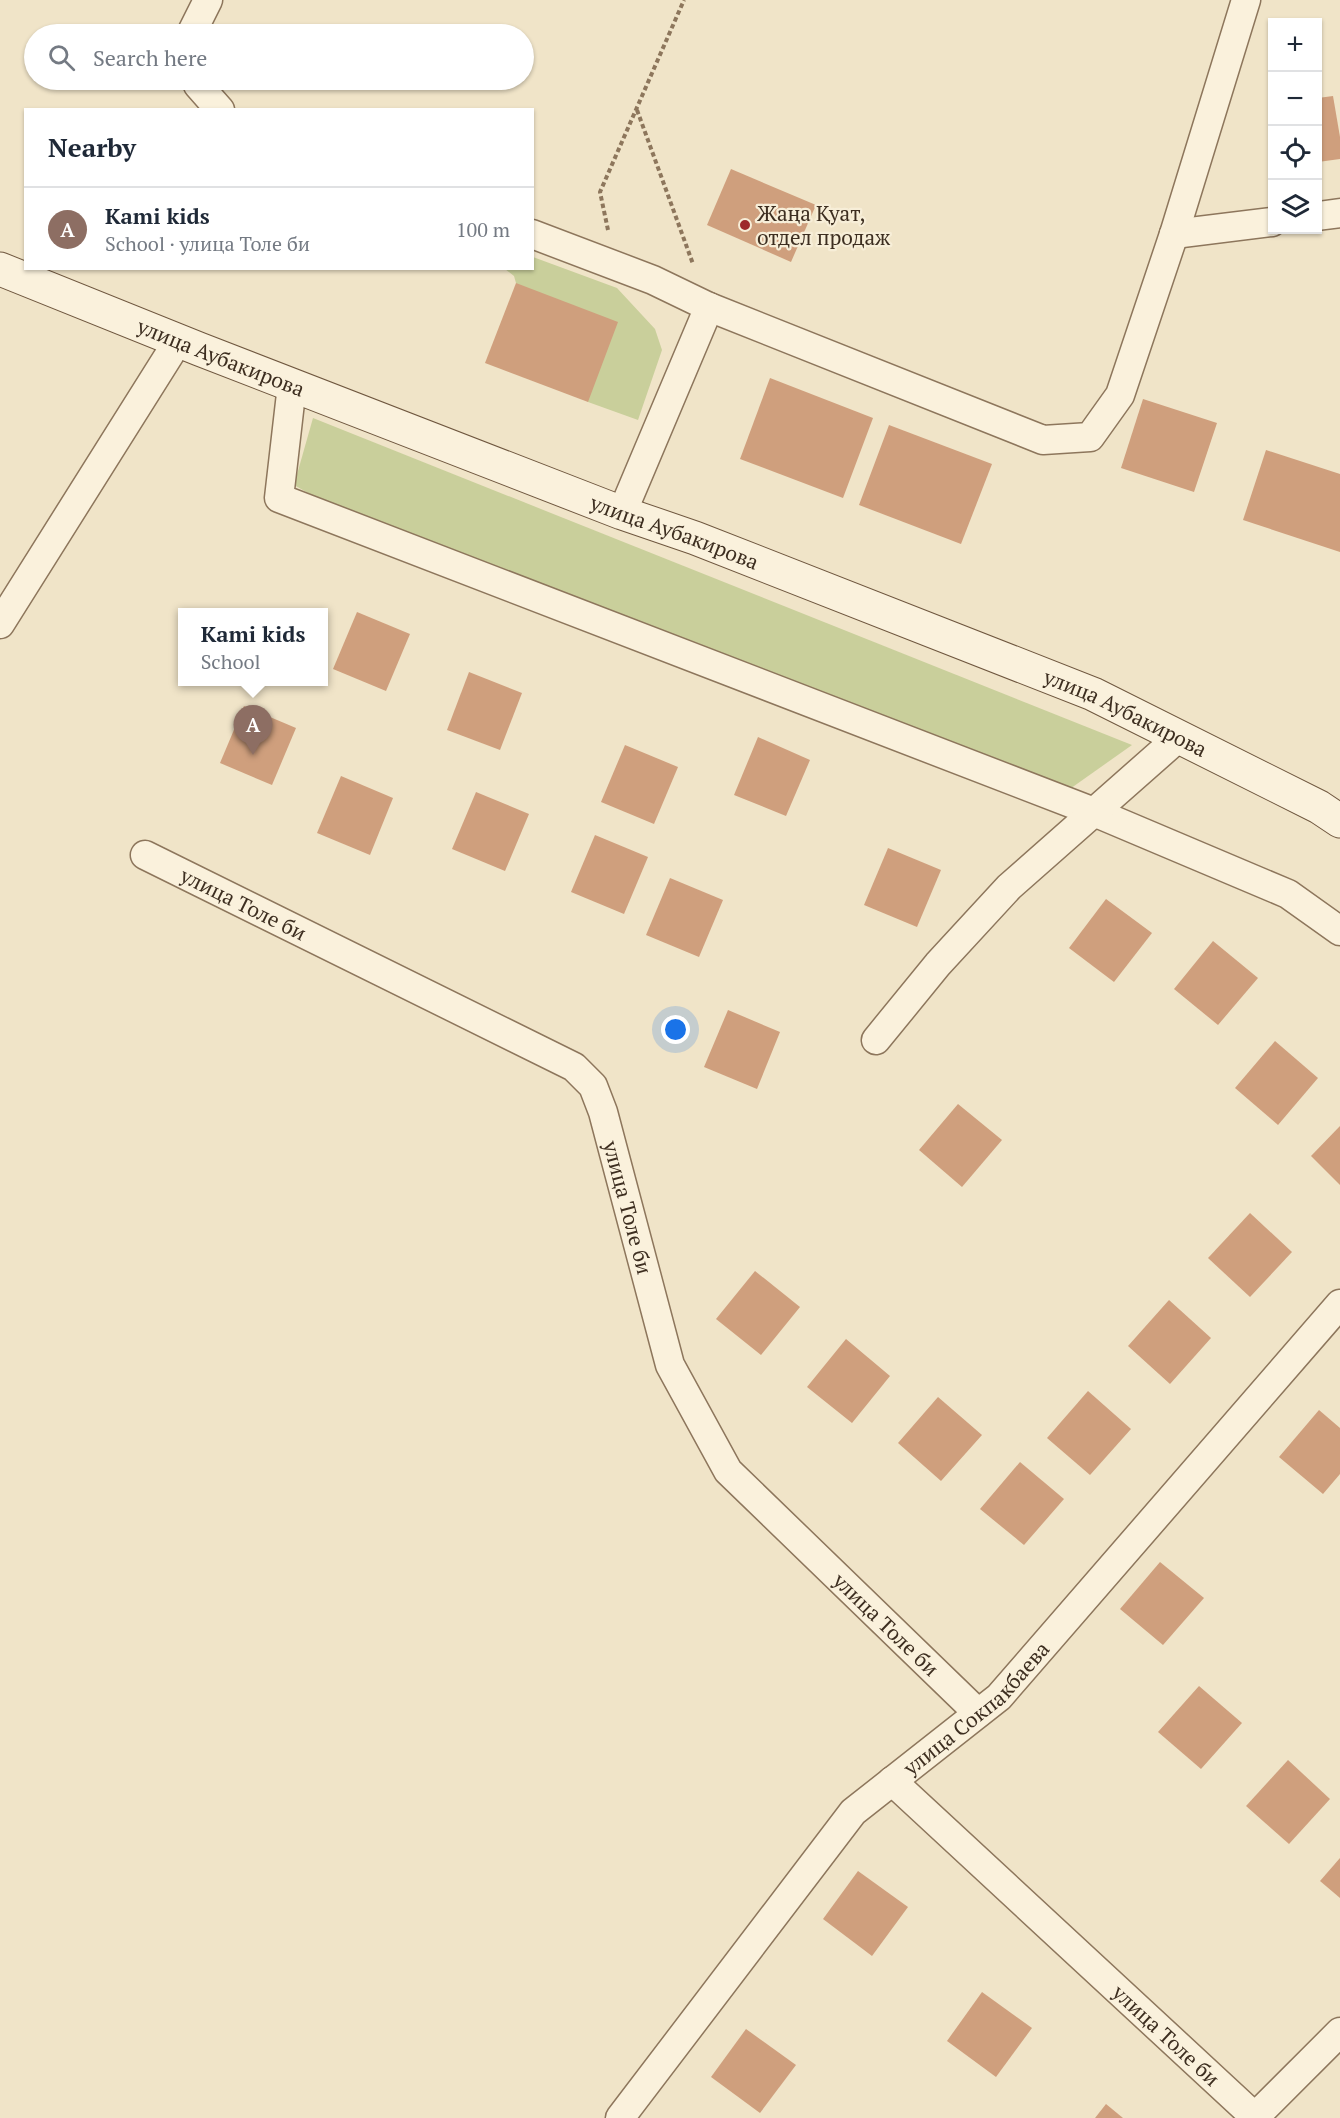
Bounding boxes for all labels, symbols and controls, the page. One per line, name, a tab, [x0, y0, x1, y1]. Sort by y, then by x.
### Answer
map controls	[1268, 18, 1322, 234]
button: +	[1268, 18, 1322, 72]
search box	[24, 24, 534, 90]
icon: search	[45, 41, 78, 74]
text: Search here	[93, 43, 207, 72]
button: −	[1268, 72, 1322, 126]
button: locate	[1268, 126, 1322, 180]
text: Nearby	[48, 130, 136, 164]
button: layers	[1268, 180, 1322, 234]
place label: Жаңа Қуат, отдел продаж	[757, 199, 891, 251]
text: Kami kids	[105, 201, 210, 230]
text: A	[60, 216, 75, 243]
text: 100 m	[456, 216, 510, 243]
marker: Жаңа Қуат, отдел продаж	[738, 218, 752, 232]
text: School · улица Толе би	[105, 230, 310, 257]
street label: улица Аубакирова	[132, 311, 309, 403]
street label: улица Аубакирова	[585, 488, 763, 576]
popup	[178, 608, 328, 686]
text: Kami kids	[201, 619, 305, 648]
text: School	[201, 648, 261, 675]
street label: улица Аубакирова	[1039, 662, 1212, 763]
pin: A	[234, 706, 272, 755]
street label: улица Толе би	[175, 860, 311, 947]
your location	[661, 1015, 690, 1044]
street label: улица Толе би	[597, 1137, 659, 1277]
street label: улица Толе би	[827, 1566, 945, 1682]
street label: улица Сокпакбаева	[896, 1635, 1055, 1782]
street label: улица Толе би	[1106, 1978, 1226, 2092]

